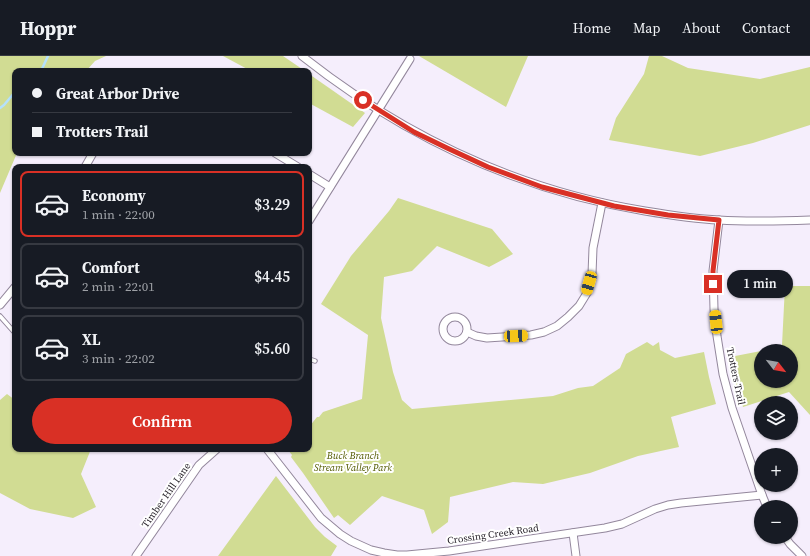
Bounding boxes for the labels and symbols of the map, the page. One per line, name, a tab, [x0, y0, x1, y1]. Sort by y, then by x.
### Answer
route start	[354, 91, 372, 109]
car	[580, 270, 598, 296]
callout: 1 min	[727, 270, 793, 298]
route end	[704, 275, 722, 293]
car	[709, 309, 723, 335]
car	[504, 329, 528, 343]
north arrow	[754, 344, 798, 388]
street label: Trotters Trail	[724, 346, 748, 406]
park label: Buck Branch Stream Valley Park	[314, 449, 392, 474]
street label: Timber Hill Lane	[139, 460, 193, 530]
street label: Crossing Creek Road	[446, 521, 540, 547]

